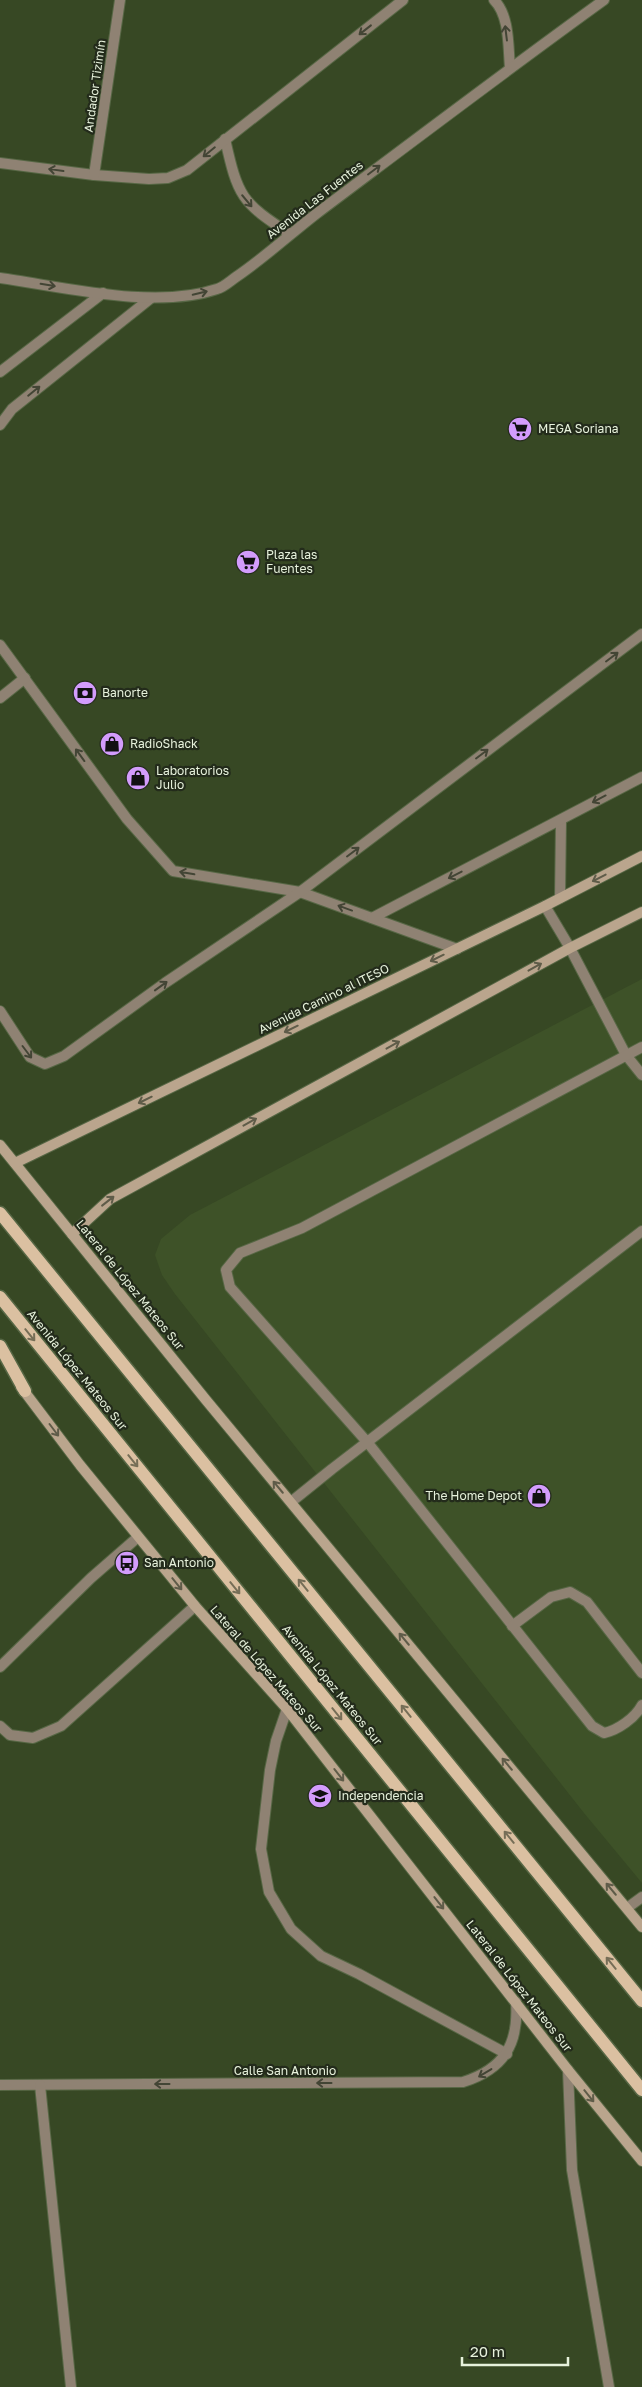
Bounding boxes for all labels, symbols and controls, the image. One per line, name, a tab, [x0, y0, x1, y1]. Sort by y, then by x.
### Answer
one-way arrow	[358, 25, 372, 35]
one-way arrow	[501, 25, 511, 41]
street label: Andador Tizimín	[81, 39, 108, 133]
one-way arrow	[203, 146, 216, 157]
street label: Avenida Las Fuentes	[263, 157, 366, 242]
one-way arrow	[48, 165, 64, 175]
one-way arrow	[367, 165, 380, 176]
one-way arrow	[241, 194, 252, 207]
one-way arrow	[40, 280, 56, 290]
one-way arrow	[191, 288, 207, 297]
one-way arrow	[27, 386, 40, 397]
supermarket icon: MEGA Soriana	[507, 416, 533, 442]
place label: MEGA Soriana	[538, 421, 619, 436]
place label: Plaza las Fuentes	[266, 547, 317, 576]
supermarket icon: Plaza las Fuentes	[235, 549, 261, 575]
one-way arrow	[605, 651, 618, 662]
bank icon: Banorte	[72, 680, 98, 706]
place label: Banorte	[102, 685, 148, 700]
shop icon: RadioShack	[99, 731, 125, 757]
place label: RadioShack	[130, 736, 198, 751]
one-way arrow	[75, 749, 86, 762]
one-way arrow	[475, 749, 489, 759]
place label: Laboratorios Julio	[156, 763, 229, 792]
shop icon: Laboratorios Julio	[125, 765, 151, 791]
one-way arrow	[592, 795, 607, 805]
one-way arrow	[346, 847, 360, 857]
one-way arrow	[179, 868, 195, 878]
one-way arrow	[448, 871, 463, 880]
one-way arrow	[591, 873, 606, 883]
one-way arrow	[338, 903, 353, 912]
one-way arrow	[430, 954, 445, 963]
street label: Avenida Camino al ITESO	[256, 960, 392, 1037]
one-way arrow	[528, 962, 543, 972]
one-way arrow	[153, 981, 167, 991]
one-way arrow	[284, 1025, 299, 1034]
one-way arrow	[385, 1039, 399, 1049]
one-way arrow	[22, 1045, 33, 1058]
one-way arrow	[138, 1096, 153, 1105]
one-way arrow	[242, 1117, 257, 1127]
one-way arrow	[101, 1196, 114, 1207]
street label: Lateral de López Mateos Sur	[73, 1217, 188, 1353]
street label: Avenida López Mateos Sur	[24, 1306, 131, 1433]
one-way arrow	[25, 1328, 36, 1341]
one-way arrow	[49, 1423, 59, 1437]
one-way arrow	[127, 1455, 138, 1468]
one-way arrow	[272, 1480, 283, 1493]
shop icon: The Home Depot	[526, 1483, 552, 1509]
place label: The Home Depot	[426, 1488, 522, 1503]
bus stop icon: San Antonio	[114, 1550, 140, 1576]
place label: San Antonio	[144, 1555, 214, 1570]
one-way arrow	[171, 1577, 182, 1590]
one-way arrow	[298, 1579, 309, 1592]
one-way arrow	[229, 1581, 240, 1594]
street label: Lateral de López Mateos Sur	[207, 1602, 326, 1735]
street label: Avenida López Mateos Sur	[279, 1621, 386, 1748]
one-way arrow	[398, 1632, 409, 1645]
one-way arrow	[400, 1705, 411, 1718]
one-way arrow	[332, 1707, 343, 1720]
one-way arrow	[502, 1757, 513, 1770]
one-way arrow	[333, 1768, 344, 1781]
school or university icon: Independencia	[307, 1783, 333, 1809]
place label: Independencia	[338, 1788, 423, 1803]
one-way arrow	[503, 1831, 514, 1844]
one-way arrow	[606, 1883, 617, 1896]
one-way arrow	[433, 1896, 444, 1909]
street label: Lateral de López Mateos Sur	[463, 1917, 576, 2055]
one-way arrow	[606, 1957, 617, 1970]
street label: Calle San Antonio	[234, 2063, 336, 2078]
one-way arrow	[478, 2069, 492, 2079]
one-way arrow	[316, 2078, 332, 2088]
one-way arrow	[154, 2079, 170, 2089]
one-way arrow	[584, 2089, 595, 2102]
scale bar	[462, 2334, 568, 2366]
text: 20 m	[470, 2342, 505, 2360]

